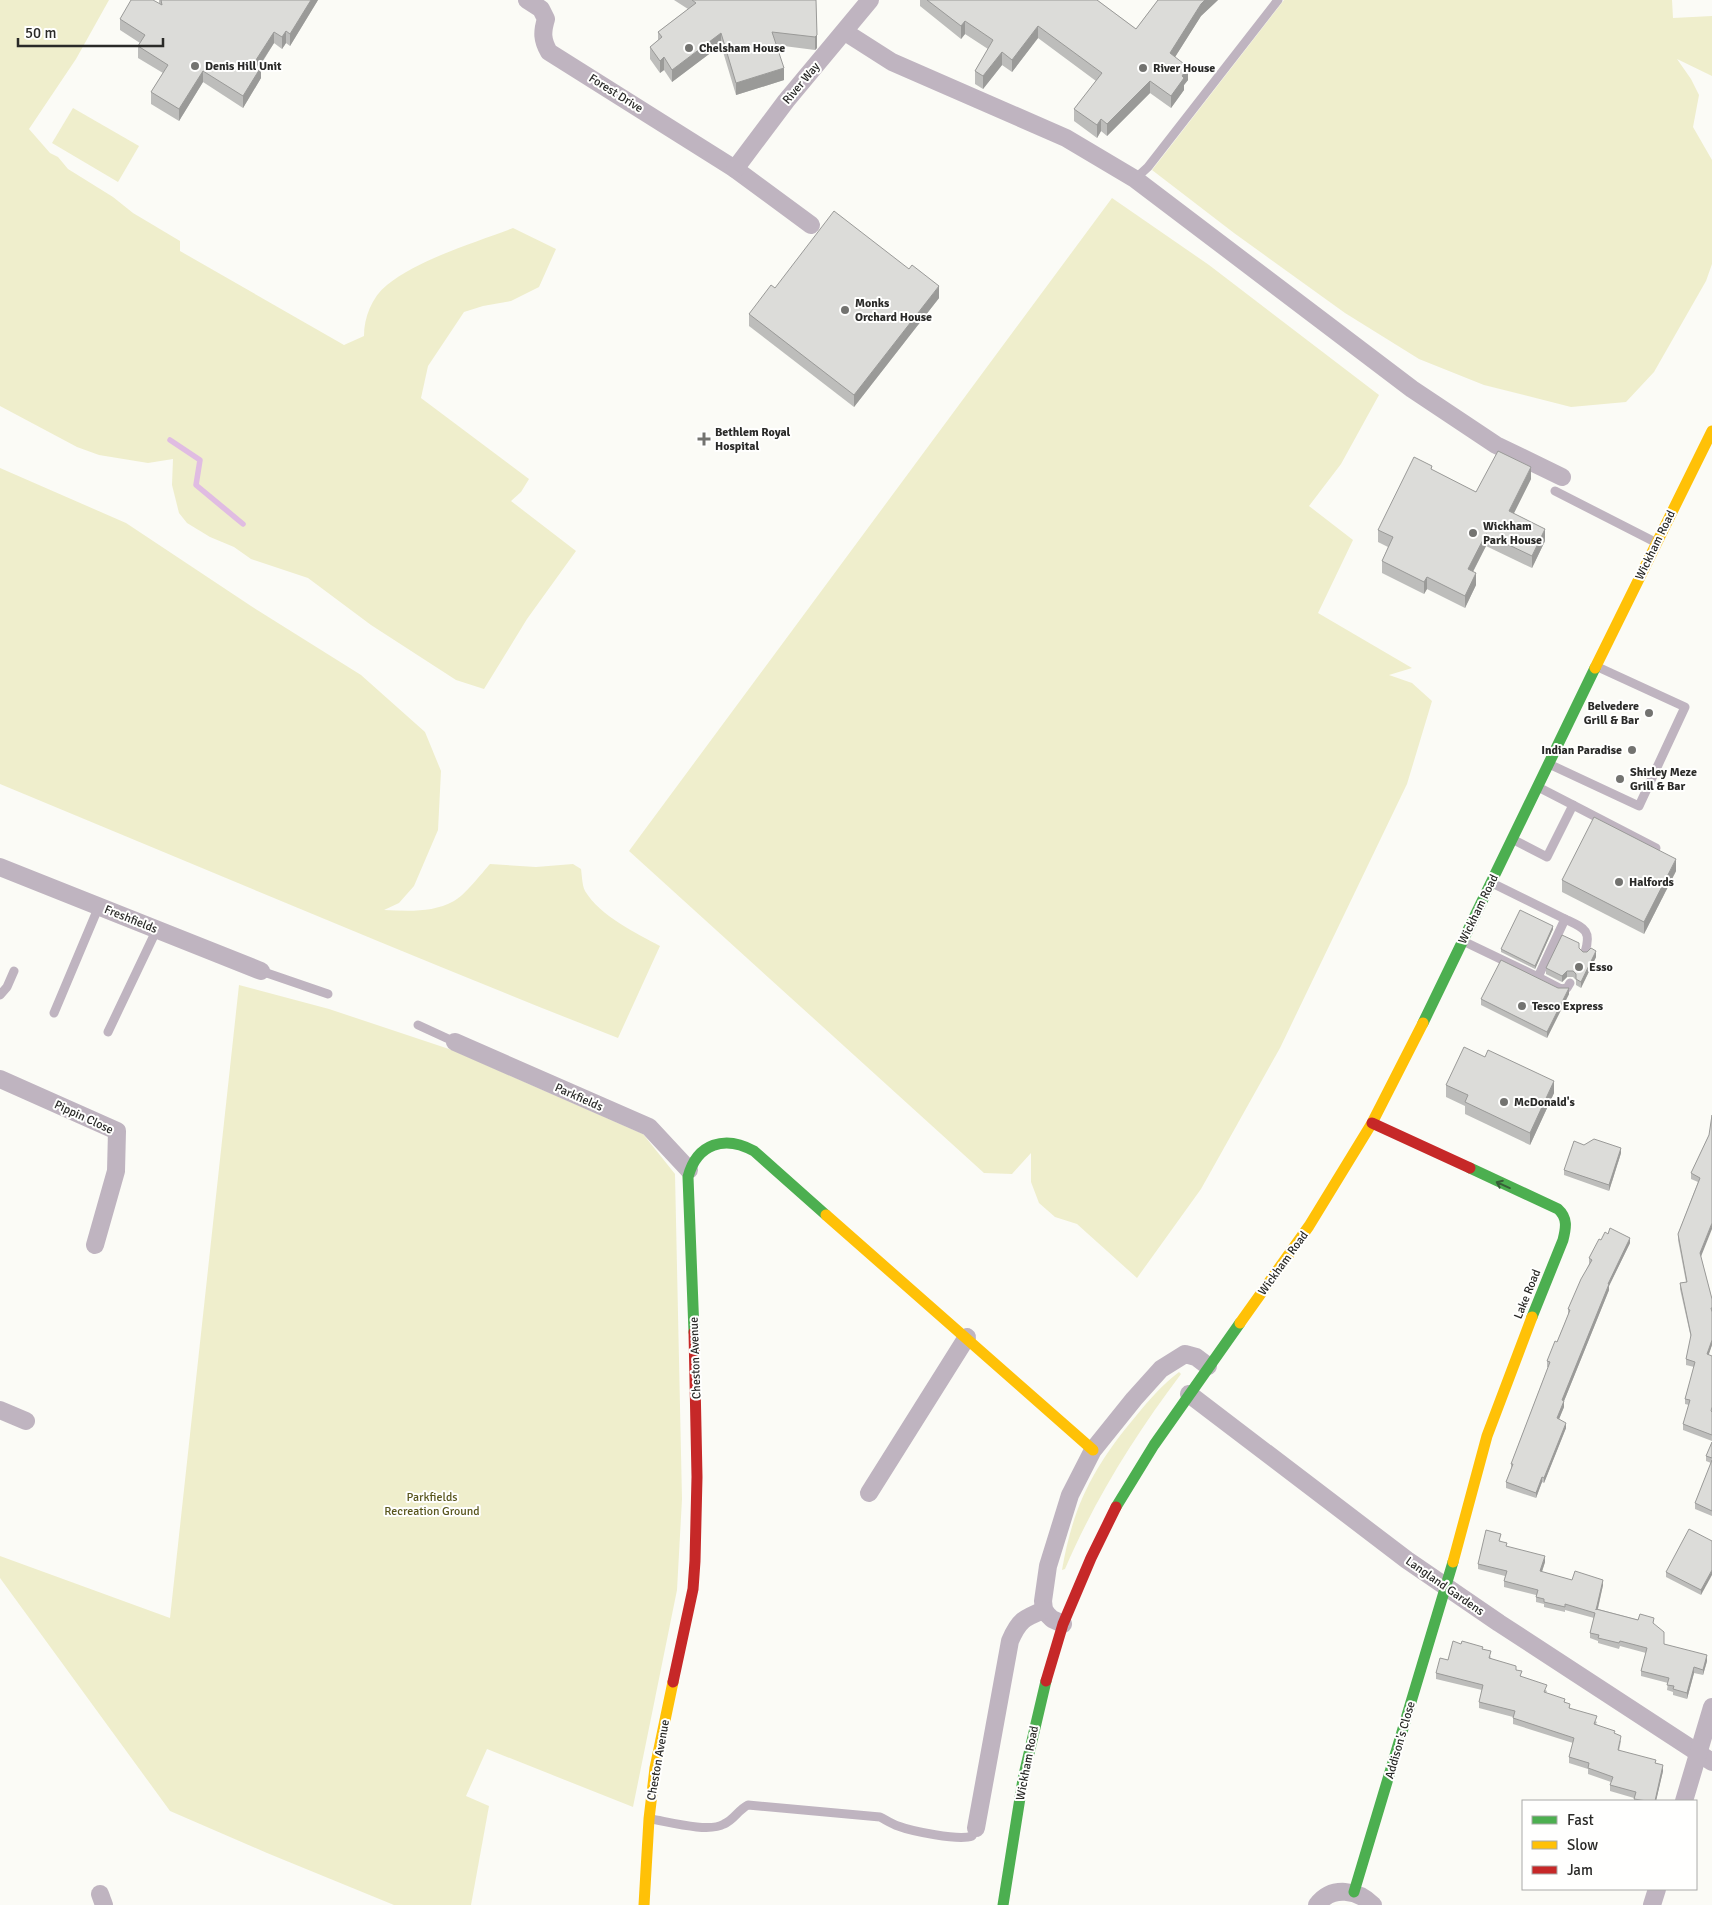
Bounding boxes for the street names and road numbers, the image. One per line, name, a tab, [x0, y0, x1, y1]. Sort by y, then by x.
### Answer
street label: River Way	[780, 59, 823, 107]
street label: Forest Drive	[586, 71, 646, 116]
street label: Wickham Road	[1632, 508, 1679, 582]
street label: Wickham Road	[1455, 872, 1502, 946]
street label: Freshfields	[102, 902, 160, 937]
street label: Parkfields	[552, 1080, 605, 1115]
street label: Pippin Close	[52, 1097, 116, 1138]
street label: Wickham Road	[1255, 1228, 1312, 1298]
street label: Lake Road	[1511, 1267, 1544, 1321]
street label: Cheston Avenue	[687, 1317, 704, 1399]
street label: Langland Gardens	[1403, 1554, 1487, 1619]
street label: Addison's Close	[1382, 1700, 1419, 1781]
street label: Cheston Avenue	[644, 1718, 673, 1802]
street label: Wickham Road	[1013, 1725, 1042, 1802]

